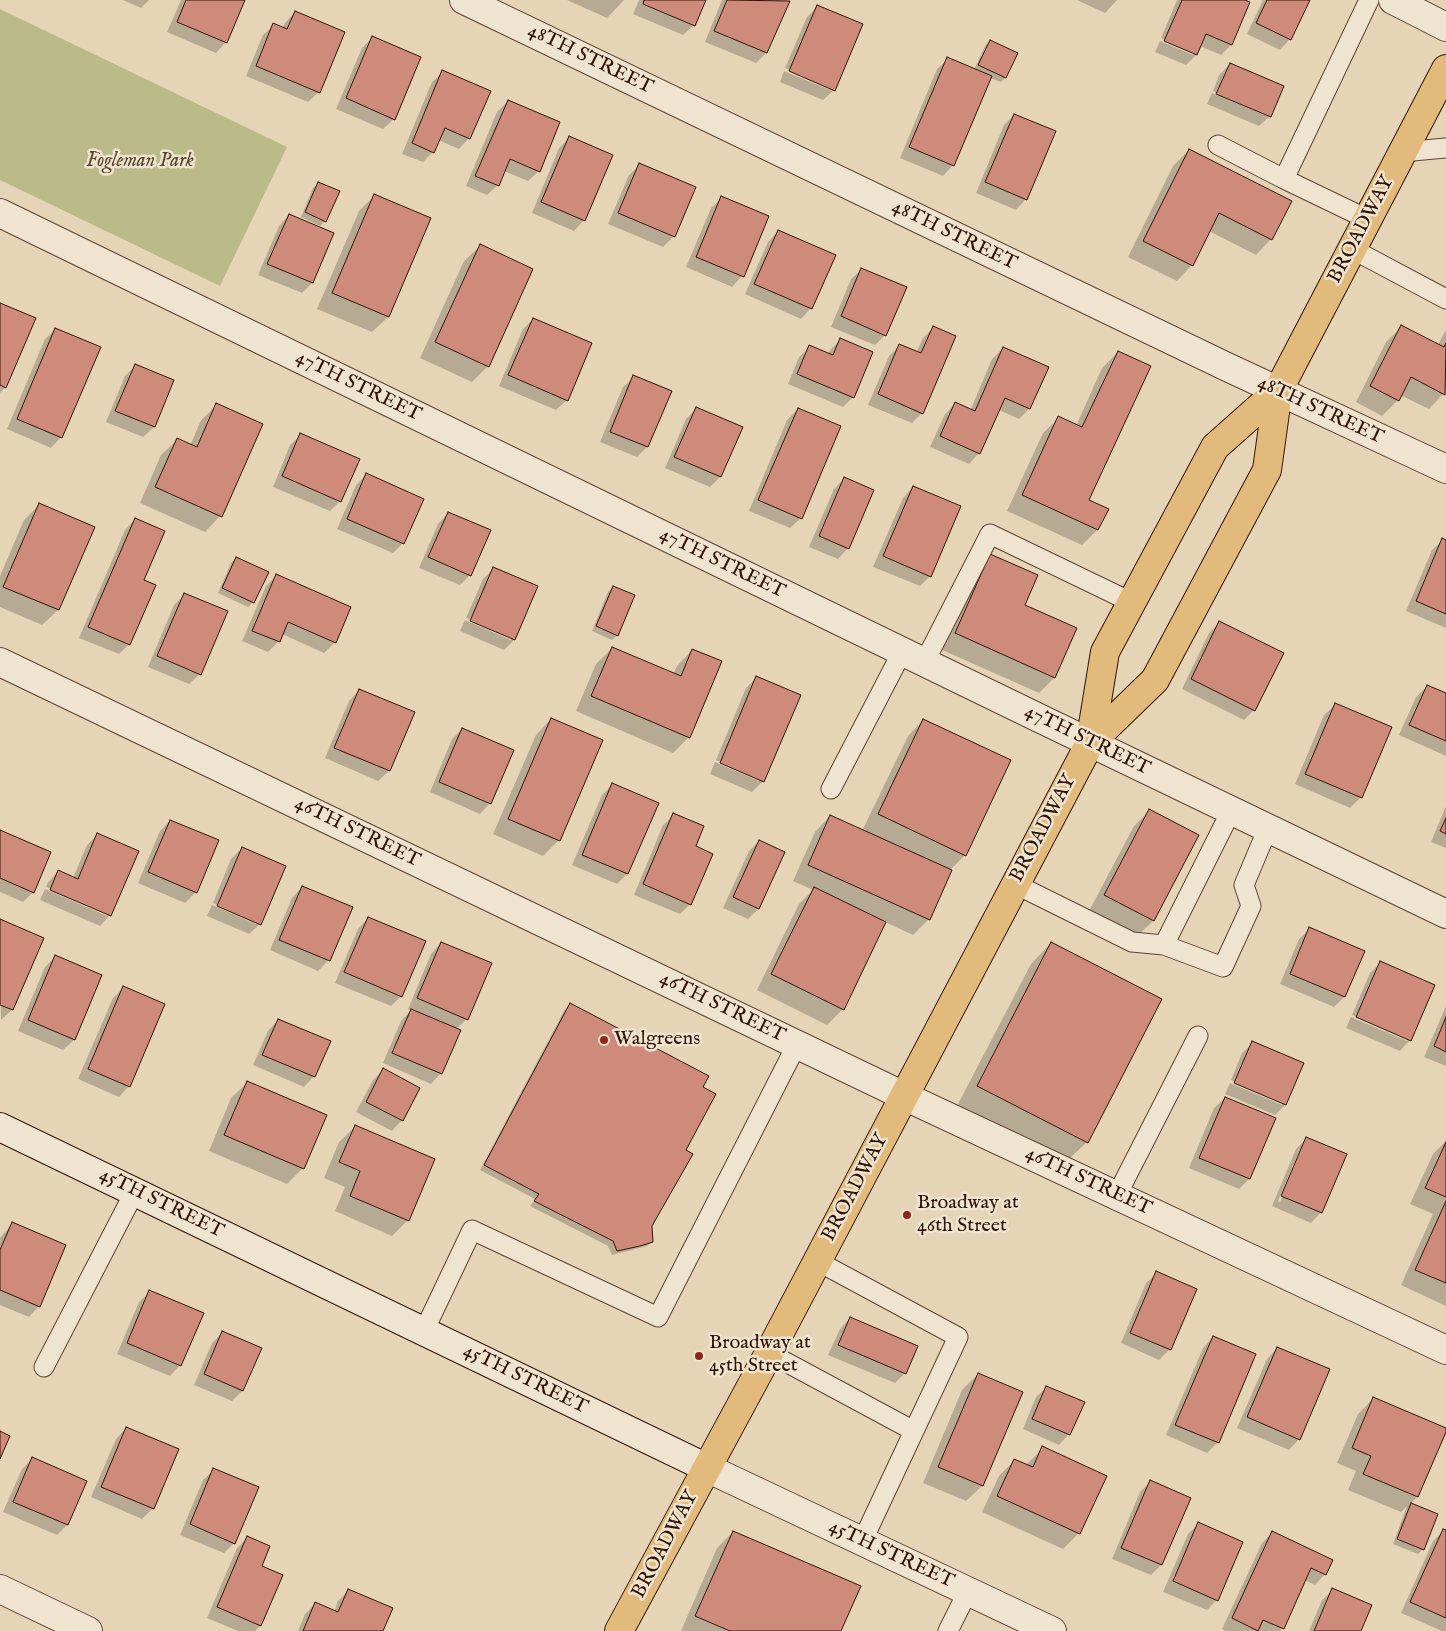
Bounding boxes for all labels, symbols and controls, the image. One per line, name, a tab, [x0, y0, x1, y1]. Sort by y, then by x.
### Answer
street label: 48TH STREET	[524, 19, 656, 101]
park label: Fogleman Park	[86, 150, 194, 174]
street label: BROADWAY	[1324, 172, 1400, 288]
street label: 48TH STREET	[888, 195, 1020, 277]
street label: 47TH STREET	[291, 346, 425, 428]
street label: 48TH STREET	[1253, 371, 1387, 451]
street label: 47TH STREET	[655, 523, 789, 605]
street label: 47TH STREET	[1020, 700, 1154, 782]
street label: BROADWAY	[1006, 771, 1082, 887]
street label: 46TH STREET	[290, 792, 424, 874]
street label: 46TH STREET	[655, 967, 789, 1049]
place label: Walgreens	[614, 1028, 700, 1052]
marker: Walgreens	[598, 1034, 610, 1046]
street label: BROADWAY	[818, 1130, 894, 1246]
street label: 46TH STREET	[1021, 1142, 1155, 1222]
street label: 45TH STREET	[95, 1164, 227, 1244]
place label: Broadway at 46th Street	[917, 1192, 1019, 1239]
marker: Broadway at 46th Street	[901, 1209, 913, 1221]
place label: Broadway at 45th Street	[709, 1332, 811, 1379]
street label: 45TH STREET	[459, 1340, 591, 1420]
marker: Broadway at 45th Street	[693, 1350, 705, 1362]
street label: BROADWAY	[628, 1487, 704, 1603]
street label: 45TH STREET	[825, 1516, 957, 1594]

